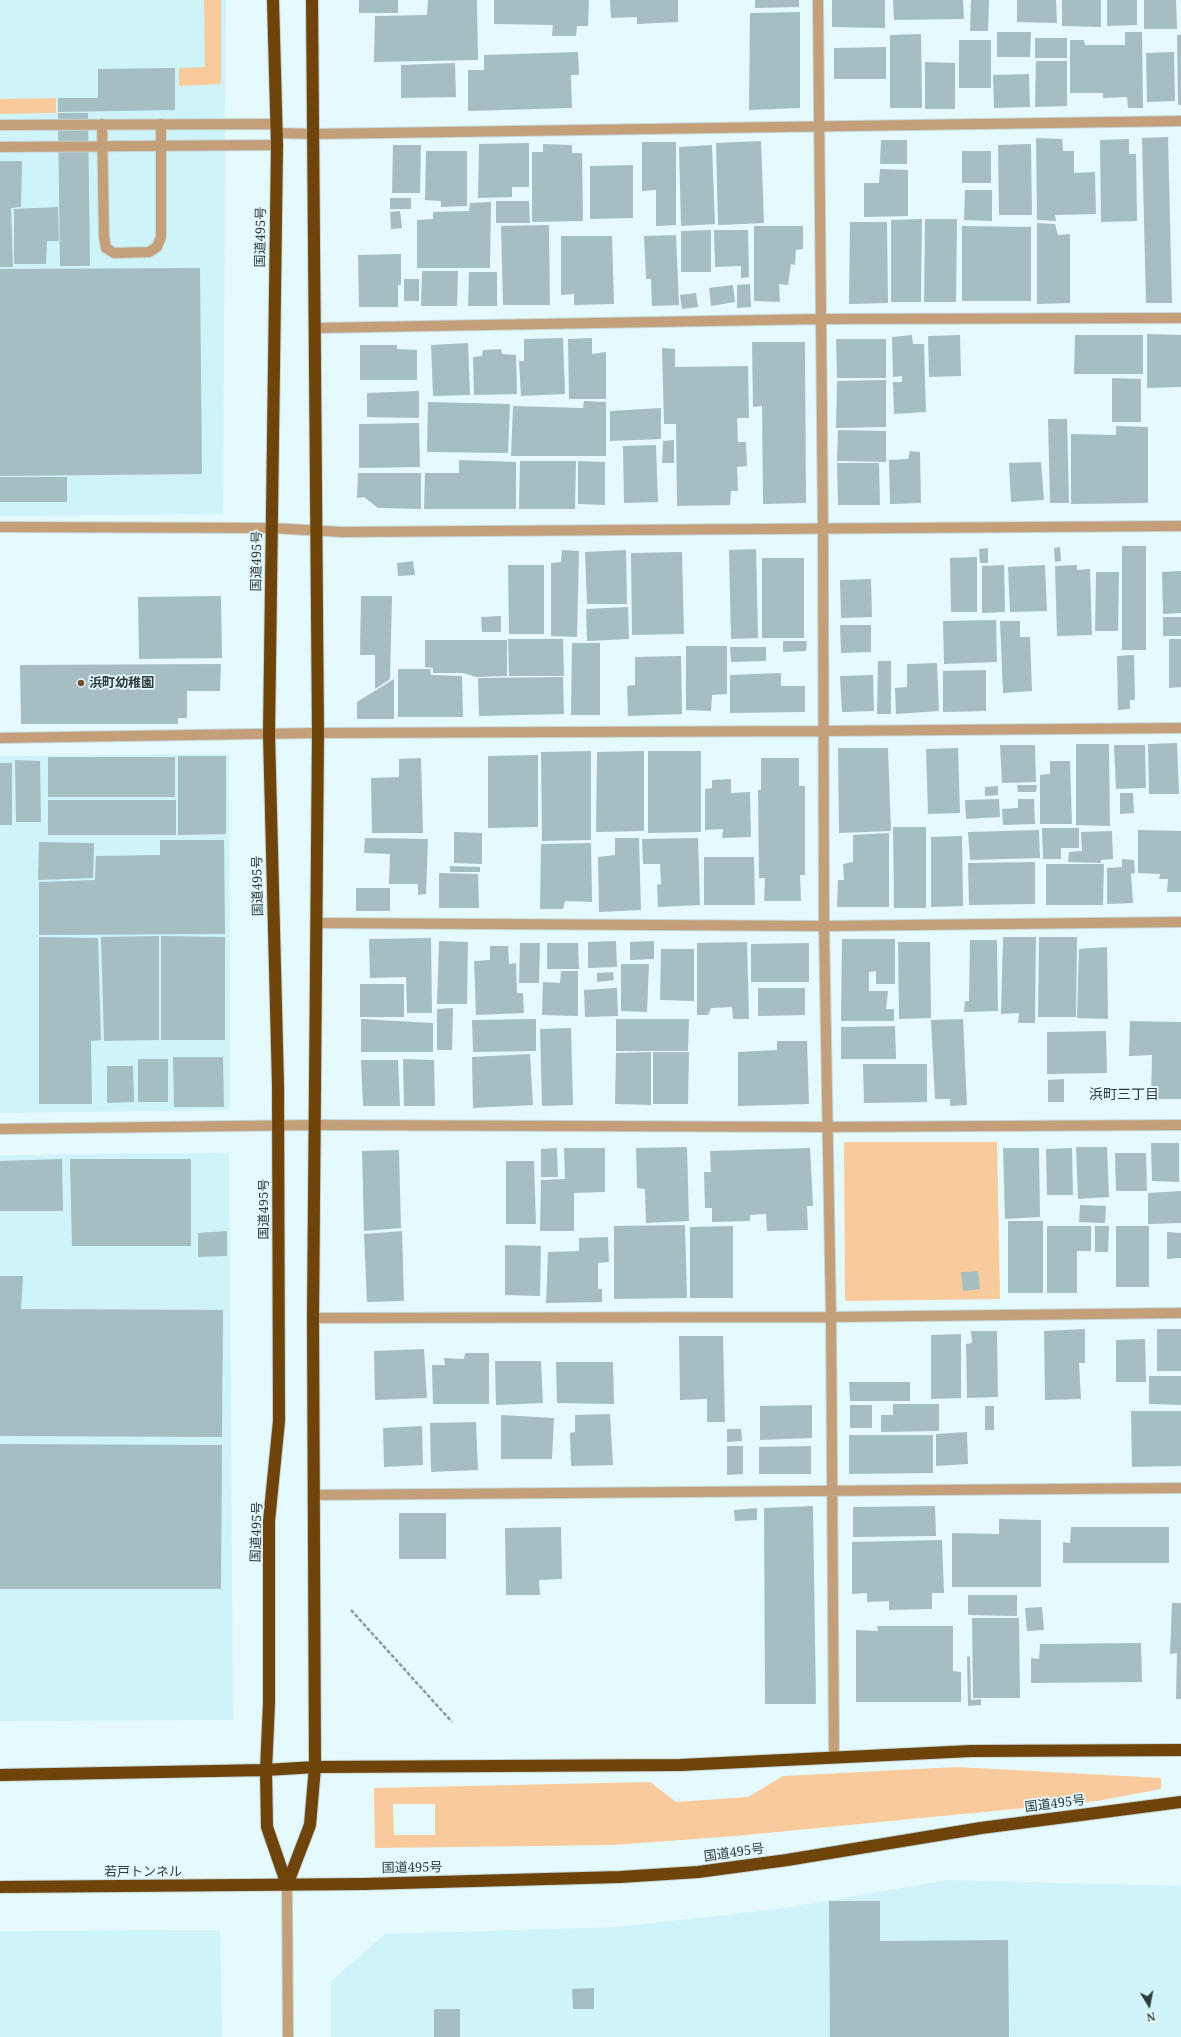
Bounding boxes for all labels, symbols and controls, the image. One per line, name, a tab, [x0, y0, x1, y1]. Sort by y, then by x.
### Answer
street label: 国道495号	[253, 206, 269, 268]
street label: 国道495号	[249, 530, 265, 592]
place label: 浜町幼稚園	[89, 675, 154, 691]
marker: 浜町幼稚園	[76, 678, 86, 688]
street label: 国道495号	[250, 855, 266, 917]
district label: 浜町三丁目	[1089, 1087, 1159, 1103]
street label: 国道495号	[256, 1179, 272, 1239]
street label: 国道495号	[248, 1501, 266, 1563]
street label: 国道495号	[1024, 1793, 1086, 1815]
street label: 国道495号	[703, 1841, 765, 1865]
street label: 国道495号	[381, 1860, 443, 1876]
street label: 若戸トンネル	[104, 1864, 182, 1880]
north arrow	[1129, 1985, 1169, 2025]
text: N	[1146, 2009, 1157, 2025]

